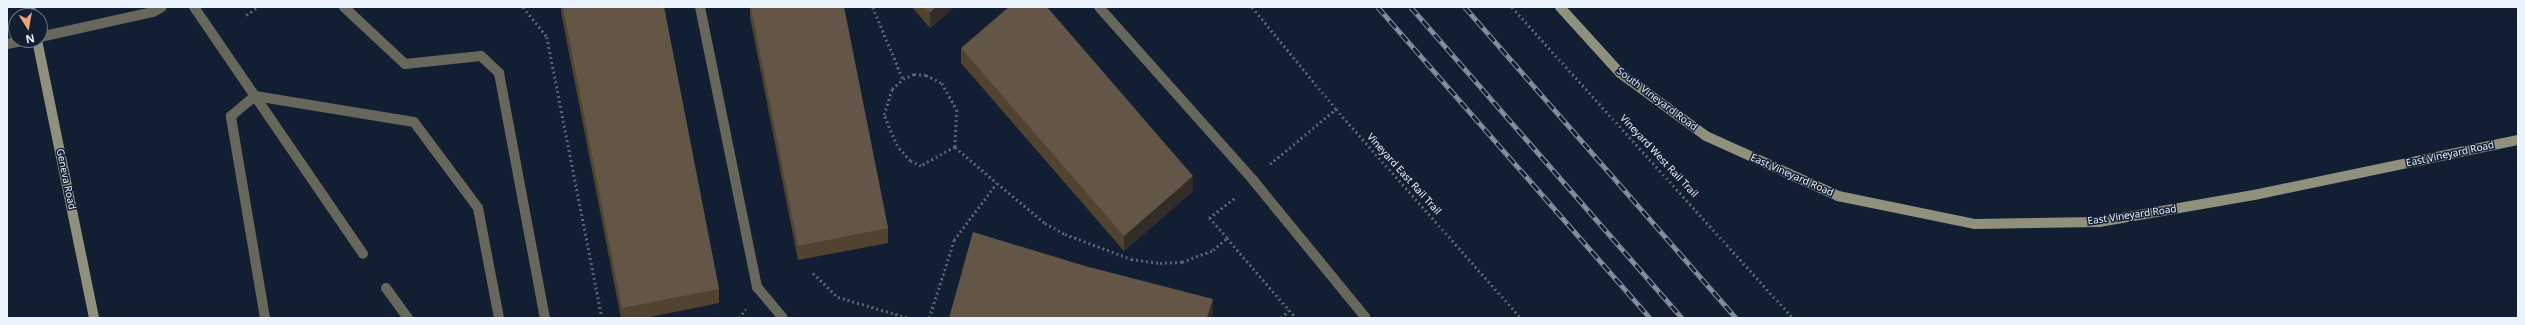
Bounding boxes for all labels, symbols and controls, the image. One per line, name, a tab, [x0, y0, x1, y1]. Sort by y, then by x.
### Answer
north arrow	[8, 8, 48, 48]
text: N	[24, 31, 36, 48]
street label: South Vineyard Road	[1614, 65, 1700, 133]
street label: Vineyard West Rail Trail	[1618, 112, 1700, 200]
street label: Vineyard East Rail Trail	[1364, 131, 1444, 217]
street label: East Vineyard Road	[2405, 139, 2495, 169]
street label: Geneva Road	[54, 147, 78, 211]
street label: East Vineyard Road	[1749, 151, 1835, 199]
street label: East Vineyard Road	[2087, 203, 2177, 227]

